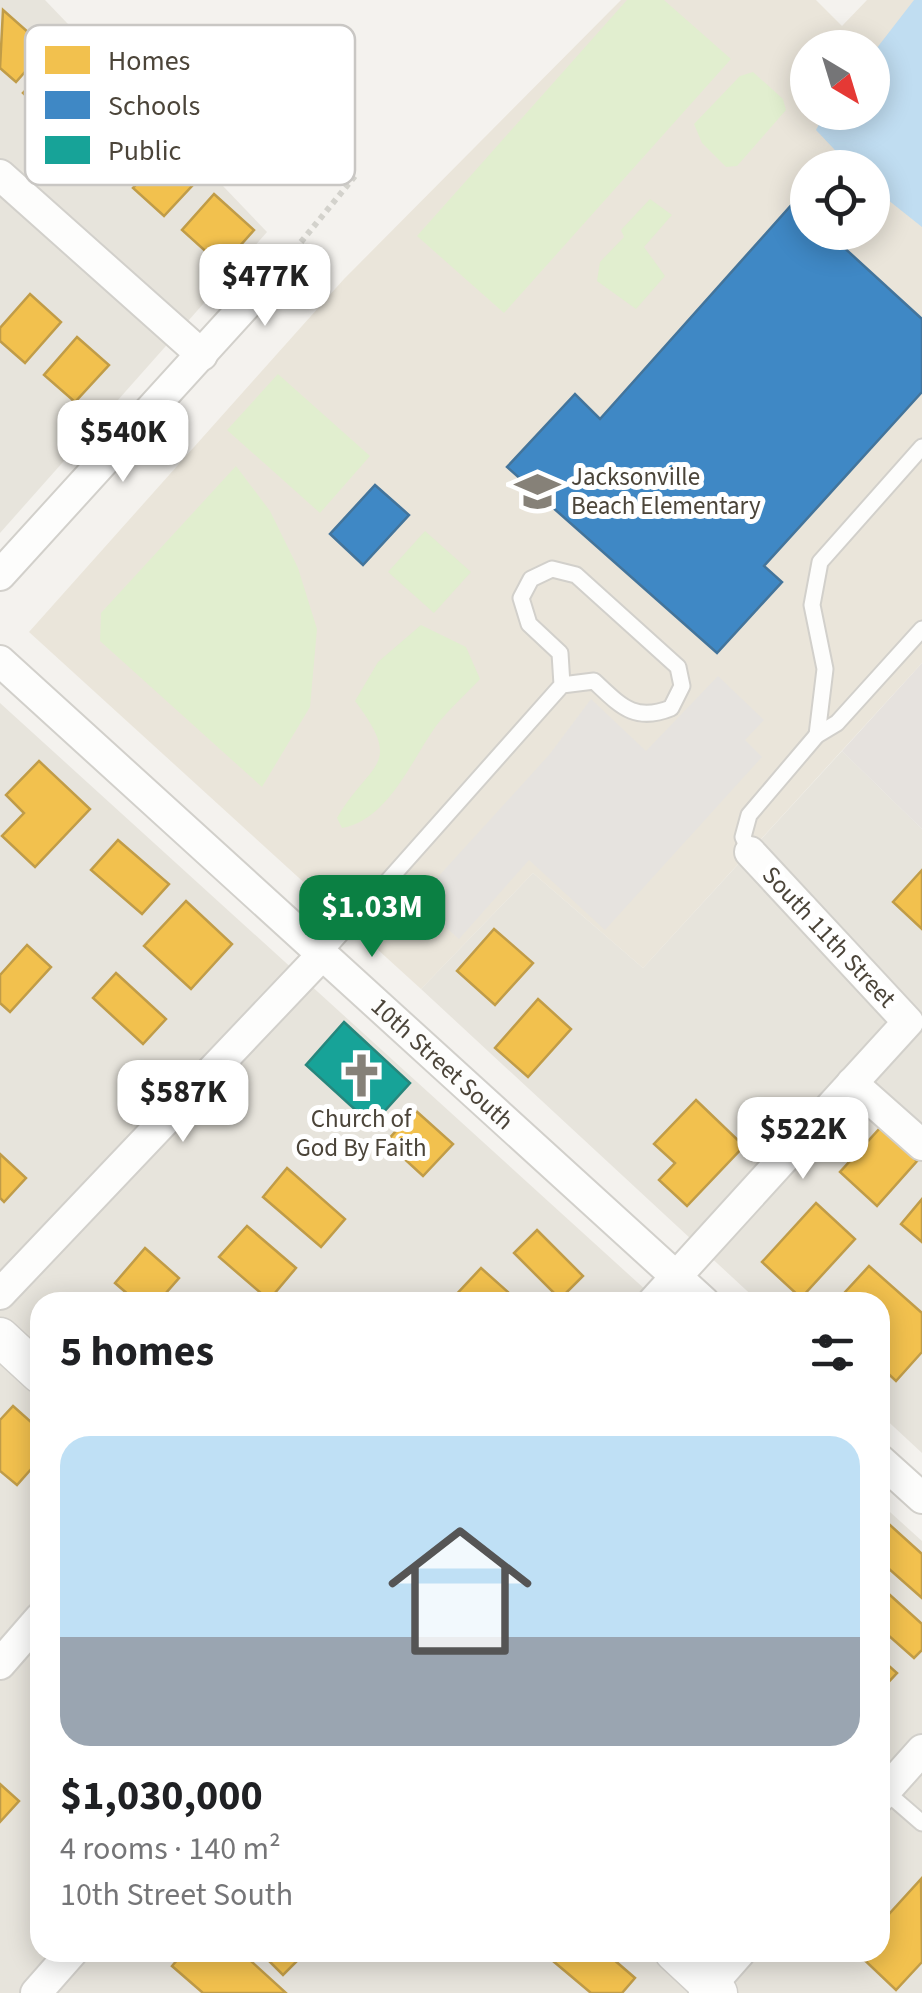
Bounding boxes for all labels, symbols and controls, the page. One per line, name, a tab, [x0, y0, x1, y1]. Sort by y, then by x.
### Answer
legend	[25, 25, 355, 185]
north arrow	[790, 30, 890, 130]
map controls	[790, 30, 890, 250]
text: Homes	[108, 41, 190, 81]
text: Schools	[108, 86, 200, 126]
text: Public	[108, 131, 182, 171]
button: locate	[790, 150, 890, 250]
pin: $477K	[195, 244, 335, 329]
text: $477K	[221, 253, 309, 299]
pin: $540K	[53, 400, 193, 485]
text: $540K	[79, 409, 167, 455]
place label: Jacksonville Beach Elementary	[571, 459, 761, 524]
school or university icon: Jacksonville Beach Elementary	[514, 467, 562, 515]
street label: South 11th Street	[754, 858, 905, 1016]
pin: $1.03M	[291, 875, 453, 960]
text: $1.03M	[321, 884, 423, 930]
street label: 10th Street South	[363, 989, 522, 1138]
church icon: Church of God By Faith	[337, 1051, 385, 1099]
pin: $587K	[113, 1060, 253, 1145]
text: $587K	[139, 1069, 227, 1115]
pin: $522K	[733, 1097, 873, 1182]
place label: Church of God By Faith	[295, 1101, 427, 1166]
text: $522K	[759, 1106, 847, 1152]
text: 5 homes	[60, 1322, 214, 1382]
icon: filters	[805, 1325, 860, 1380]
icon: home	[370, 1501, 550, 1681]
text: $1,030,000	[60, 1766, 263, 1826]
text: 4 rooms · 140 m²	[60, 1826, 281, 1872]
text: 10th Street South	[60, 1872, 293, 1918]

